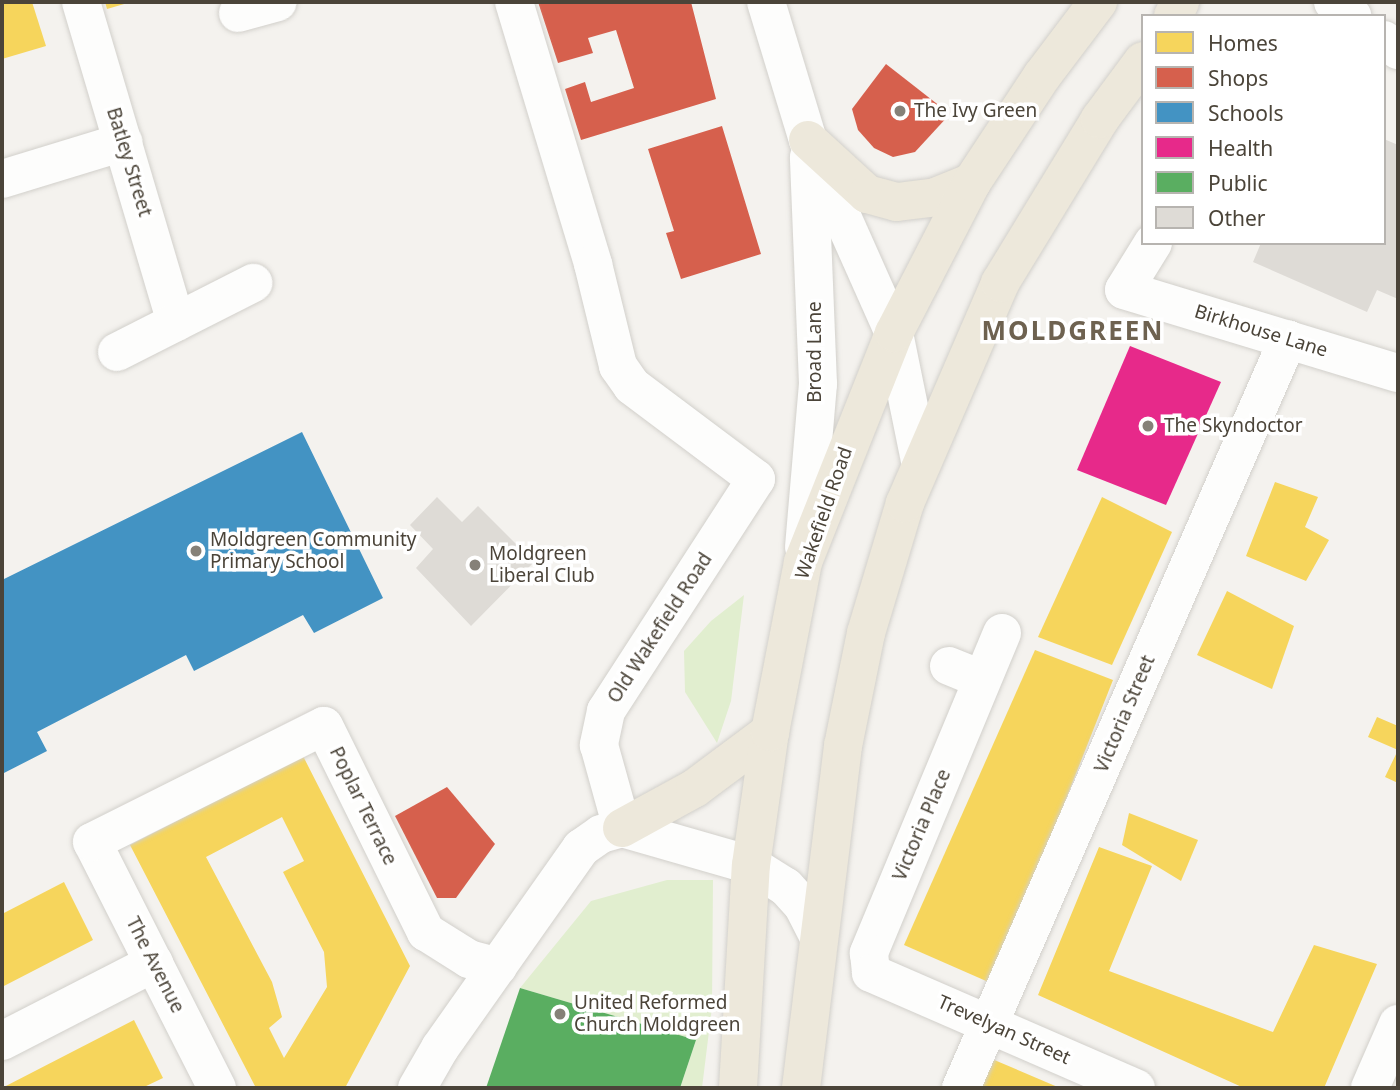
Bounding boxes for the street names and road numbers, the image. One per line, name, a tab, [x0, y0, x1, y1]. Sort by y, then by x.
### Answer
street label: Batley Street	[102, 105, 156, 219]
street label: Birkhouse Lane	[1192, 300, 1330, 362]
street label: Broad Lane	[804, 301, 826, 403]
street label: Wakefield Road	[791, 444, 857, 582]
street label: Old Wakefield Road	[603, 549, 717, 707]
street label: Victoria Street	[1090, 652, 1160, 776]
street label: Poplar Terrace	[325, 743, 401, 869]
street label: Victoria Place	[888, 766, 956, 884]
street label: The Avenue	[121, 913, 189, 1017]
street label: Trevelyan Street	[934, 991, 1074, 1069]

